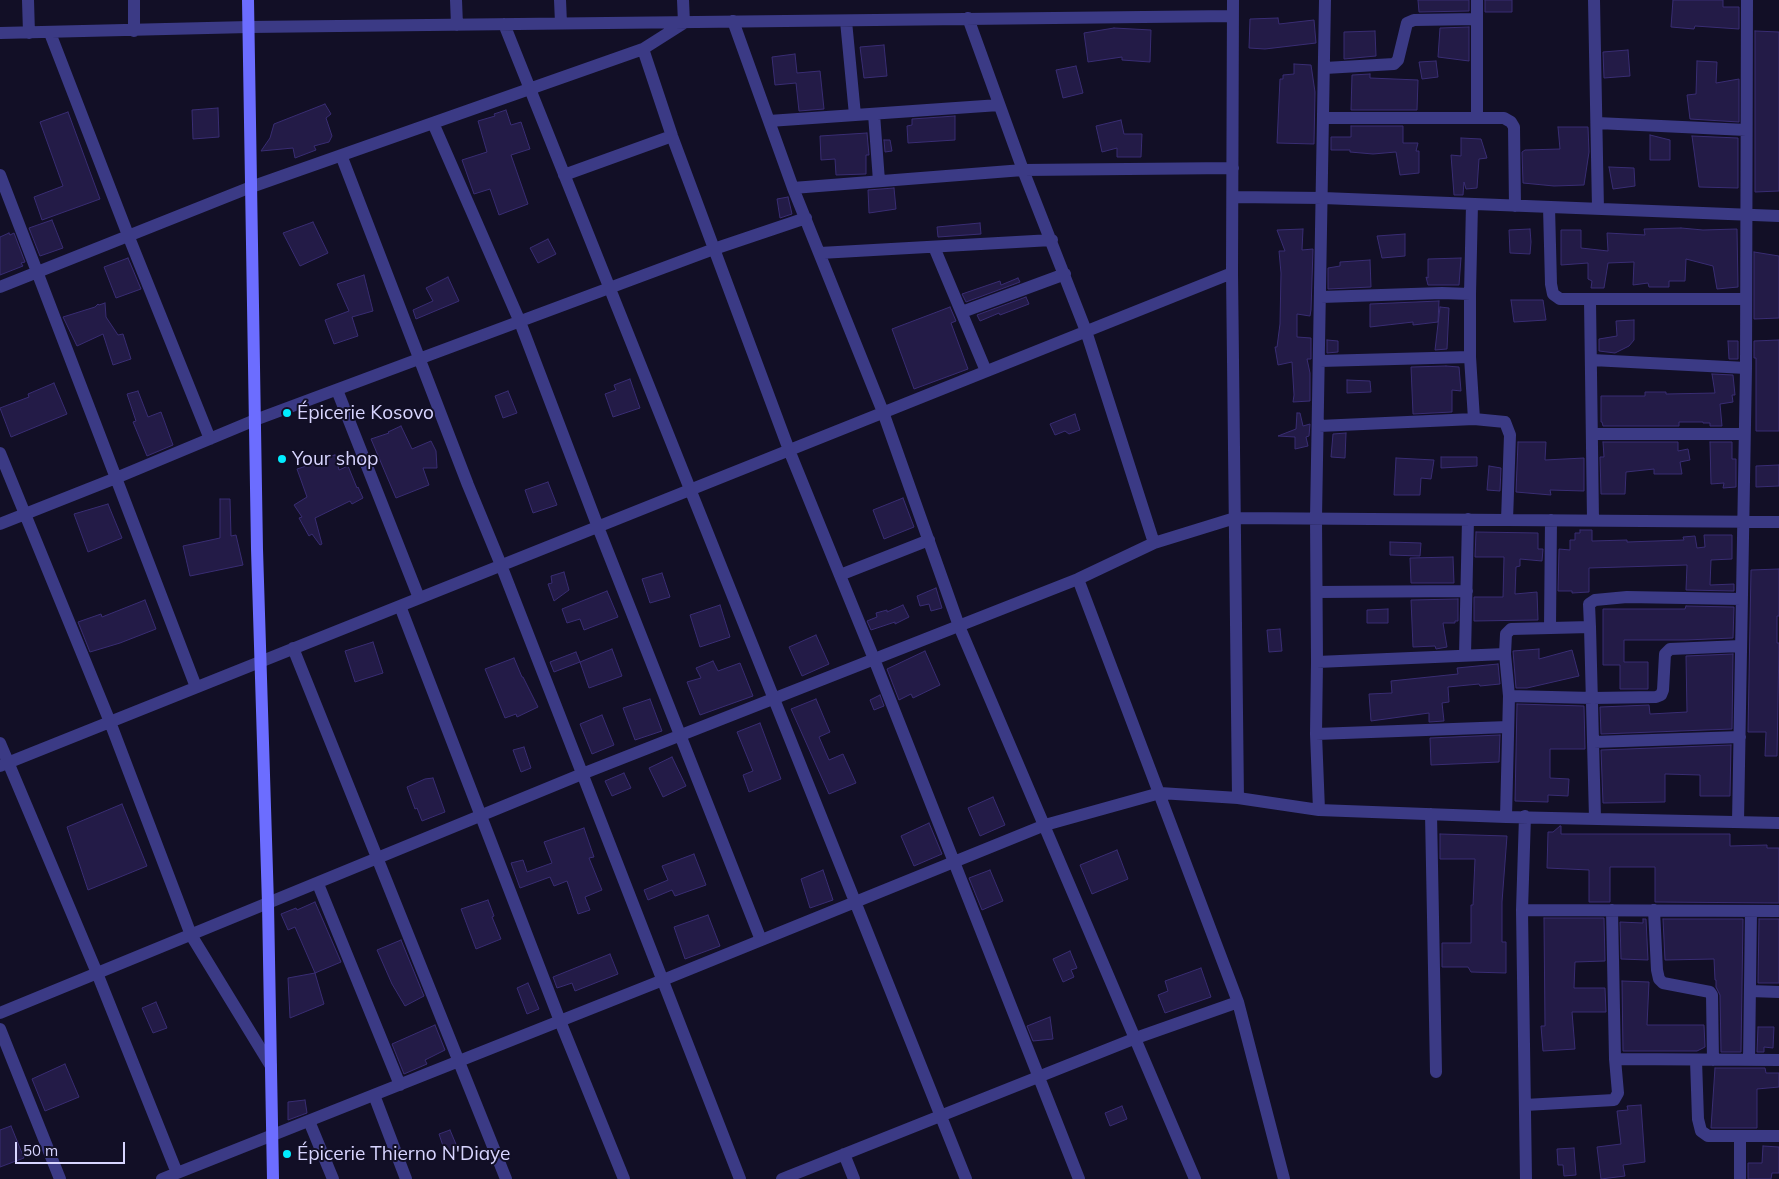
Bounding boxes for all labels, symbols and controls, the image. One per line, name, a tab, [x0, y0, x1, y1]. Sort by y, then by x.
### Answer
place label: Épicerie Kosovo	[297, 402, 434, 424]
marker: Épicerie Kosovo	[281, 407, 293, 419]
place label: Your shop	[292, 448, 379, 470]
marker: Your shop	[276, 453, 288, 465]
scale bar	[18, 1132, 128, 1164]
text: 50 m	[23, 1141, 58, 1160]
place label: Épicerie Thierno N'Diaye	[297, 1143, 510, 1165]
marker: Épicerie Thierno N'Diaye	[281, 1148, 293, 1160]

